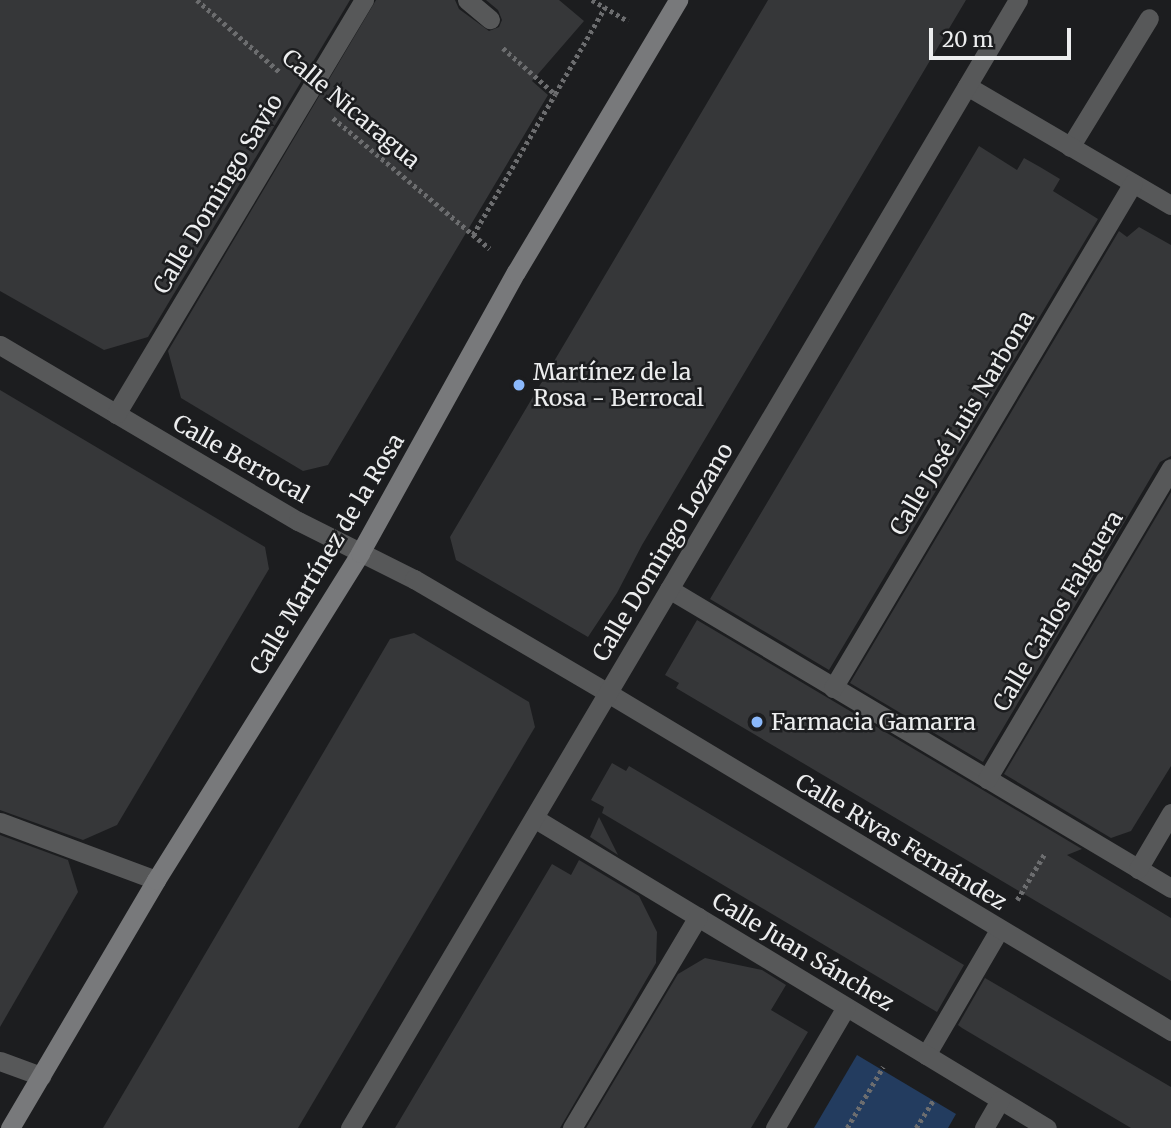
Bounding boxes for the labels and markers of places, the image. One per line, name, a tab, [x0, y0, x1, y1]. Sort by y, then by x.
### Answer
place label: Martínez de la Rosa - Berrocal	[533, 358, 704, 412]
marker: Martínez de la Rosa - Berrocal	[511, 377, 527, 393]
place label: Farmacia Gamarra	[771, 708, 976, 736]
marker: Farmacia Gamarra	[749, 714, 765, 730]

